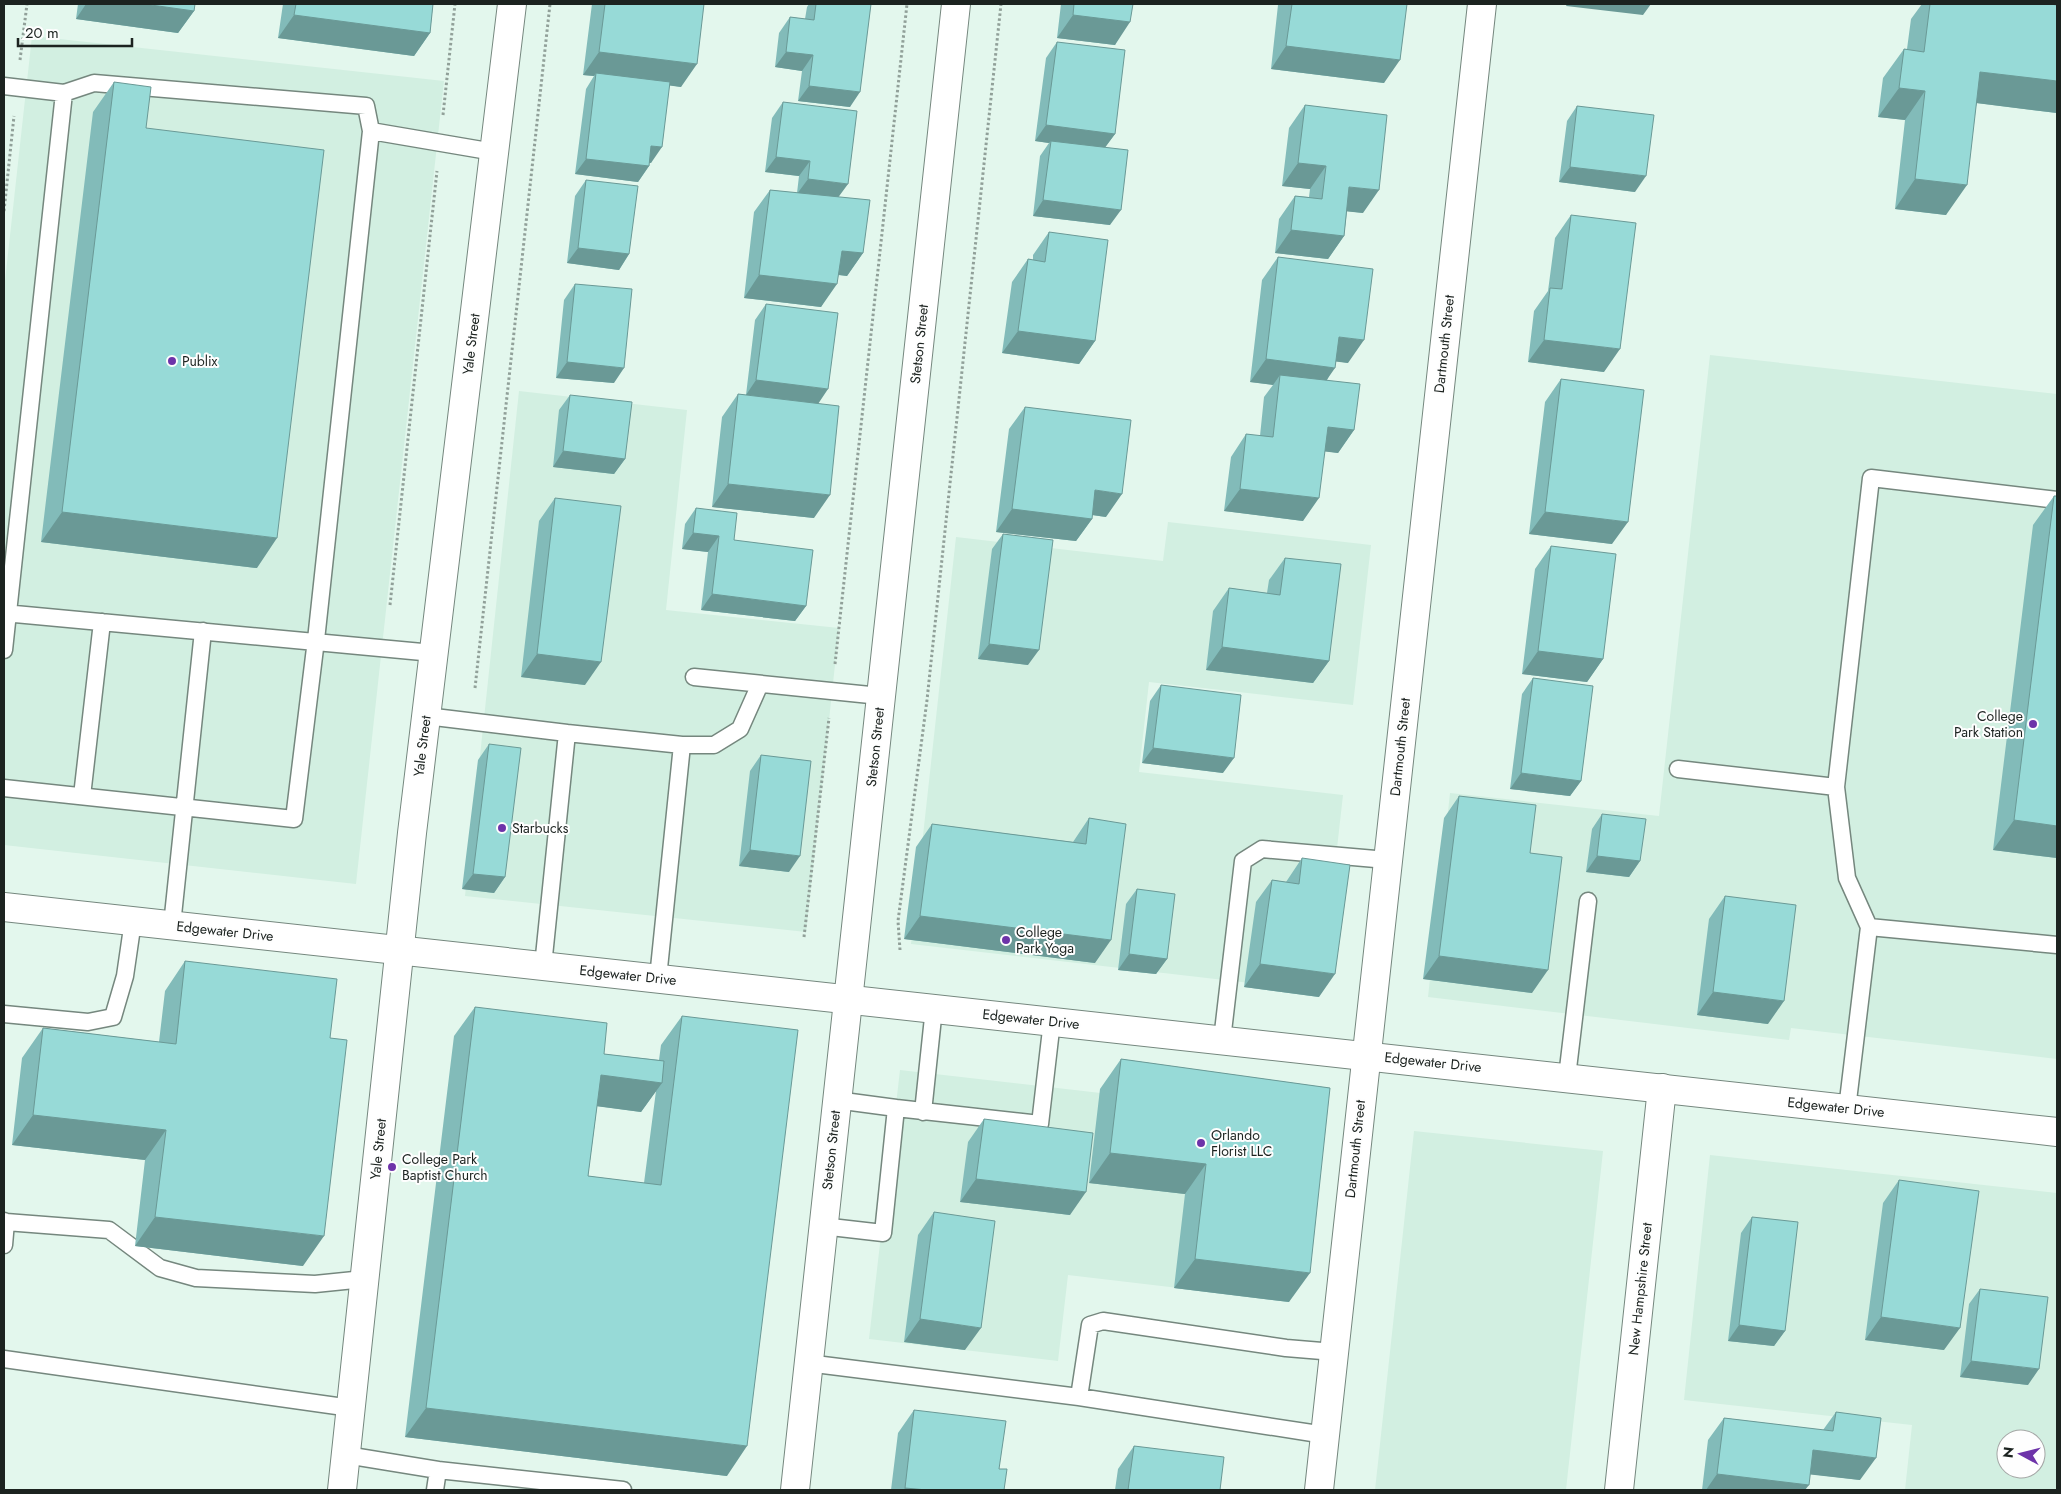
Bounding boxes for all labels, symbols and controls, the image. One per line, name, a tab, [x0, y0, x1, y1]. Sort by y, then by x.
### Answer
scale bar	[18, 15, 131, 47]
text: 20 m	[25, 22, 59, 44]
street label: Dartmouth Street	[1429, 293, 1459, 394]
street label: Stetson Street	[905, 303, 933, 385]
street label: Yale Street	[457, 312, 485, 376]
place label: Publix	[182, 351, 218, 371]
marker: Publix	[166, 355, 178, 367]
street label: Dartmouth Street	[1385, 696, 1415, 797]
street label: Stetson Street	[861, 706, 889, 788]
place label: College Park Station	[1954, 706, 2023, 742]
street label: Yale Street	[408, 714, 436, 778]
marker: College Park Station	[2027, 718, 2039, 730]
place label: Starbucks	[512, 818, 569, 838]
marker: Starbucks	[496, 822, 508, 834]
street label: Edgewater Drive	[175, 916, 275, 946]
place label: College Park Yoga	[1016, 922, 1074, 958]
marker: College Park Yoga	[1000, 934, 1012, 946]
street label: Edgewater Drive	[578, 960, 678, 990]
street label: Edgewater Drive	[981, 1004, 1081, 1034]
street label: Edgewater Drive	[1383, 1047, 1483, 1077]
street label: Edgewater Drive	[1786, 1092, 1886, 1122]
street label: Dartmouth Street	[1340, 1098, 1370, 1199]
street label: Stetson Street	[817, 1109, 845, 1191]
street label: Yale Street	[365, 1117, 391, 1180]
place label: Orlando Florist LLC	[1211, 1125, 1272, 1161]
marker: Orlando Florist LLC	[1195, 1137, 1207, 1149]
place label: College Park Baptist Church	[402, 1149, 488, 1185]
marker: College Park Baptist Church	[386, 1161, 398, 1173]
street label: New Hampshire Street	[1623, 1221, 1657, 1356]
north arrow	[1996, 1429, 2046, 1479]
text: N	[1997, 1446, 2019, 1459]

